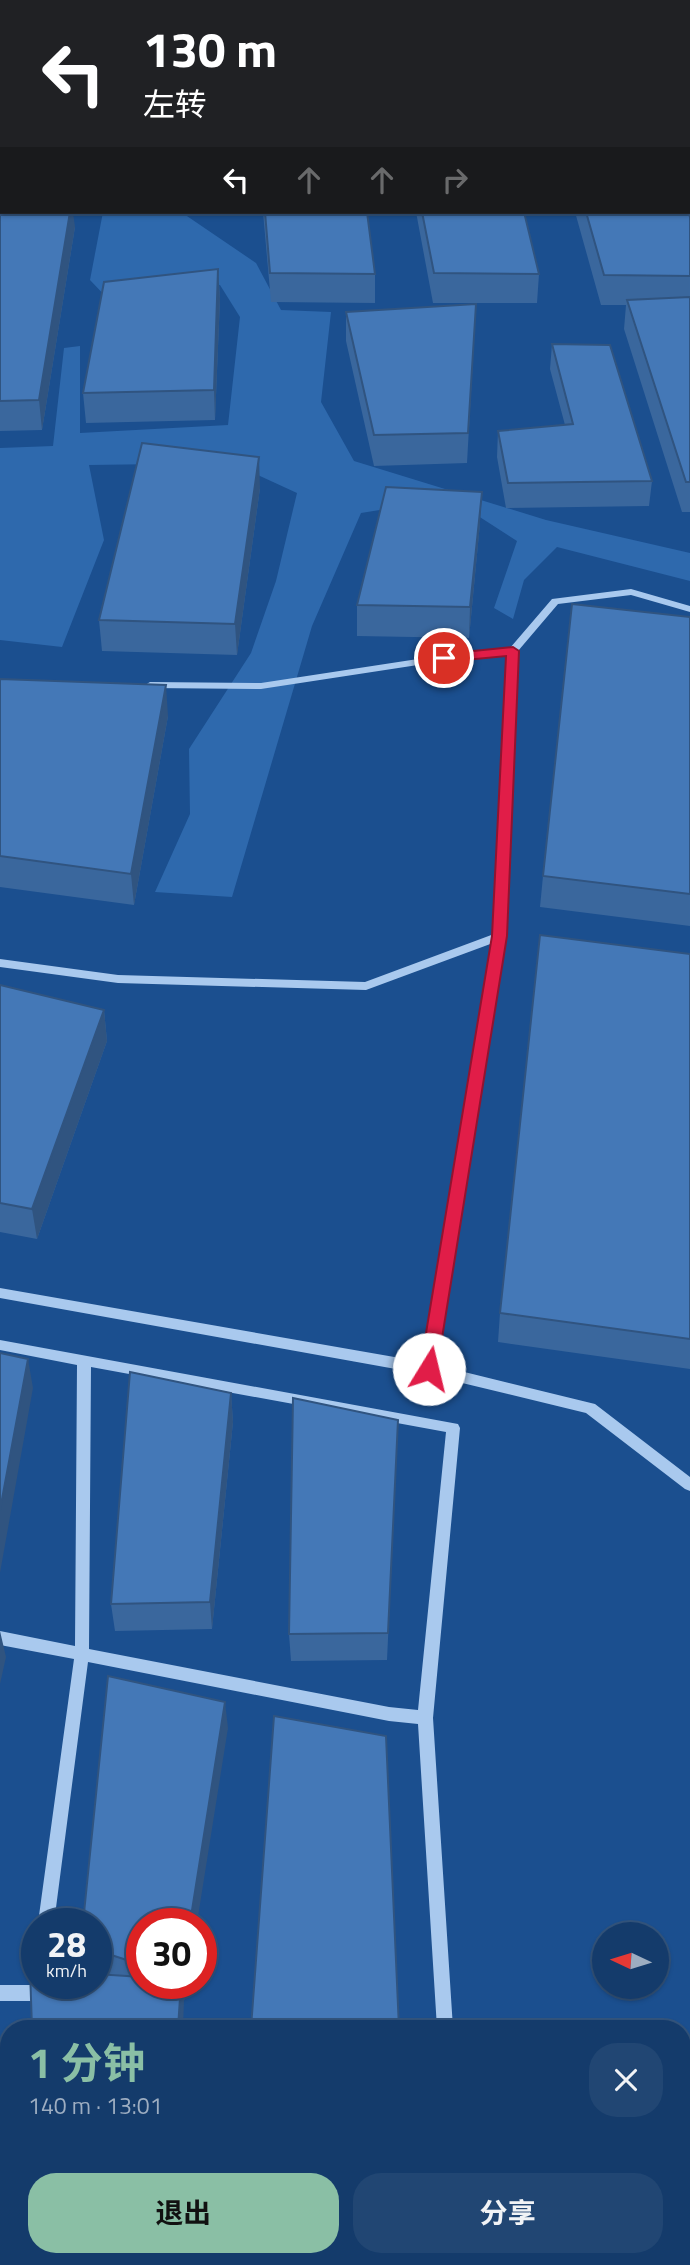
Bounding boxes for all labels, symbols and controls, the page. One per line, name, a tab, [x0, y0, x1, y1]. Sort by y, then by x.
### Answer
text: 130 m	[143, 11, 277, 86]
icon: left	[28, 28, 119, 119]
text: 左转	[143, 80, 207, 128]
icon: left	[217, 161, 255, 199]
icon: ahead	[290, 161, 328, 199]
icon: ahead	[363, 161, 401, 199]
icon: right	[436, 161, 474, 199]
pin	[414, 628, 474, 688]
icon: arrive	[425, 639, 463, 677]
position arrow	[392, 1332, 466, 1406]
speed limit sign: 30	[126, 1908, 217, 1999]
text: 28	[47, 1917, 86, 1971]
north arrow	[592, 1922, 668, 1998]
map controls	[592, 1922, 669, 1999]
text: km/h	[46, 1957, 87, 1984]
text: 1 分钟	[28, 2030, 145, 2094]
button: close	[589, 2043, 663, 2117]
text: 140 m · 13:01	[28, 2088, 163, 2123]
button: 退出	[28, 2173, 339, 2253]
button: 分享	[353, 2173, 663, 2253]

